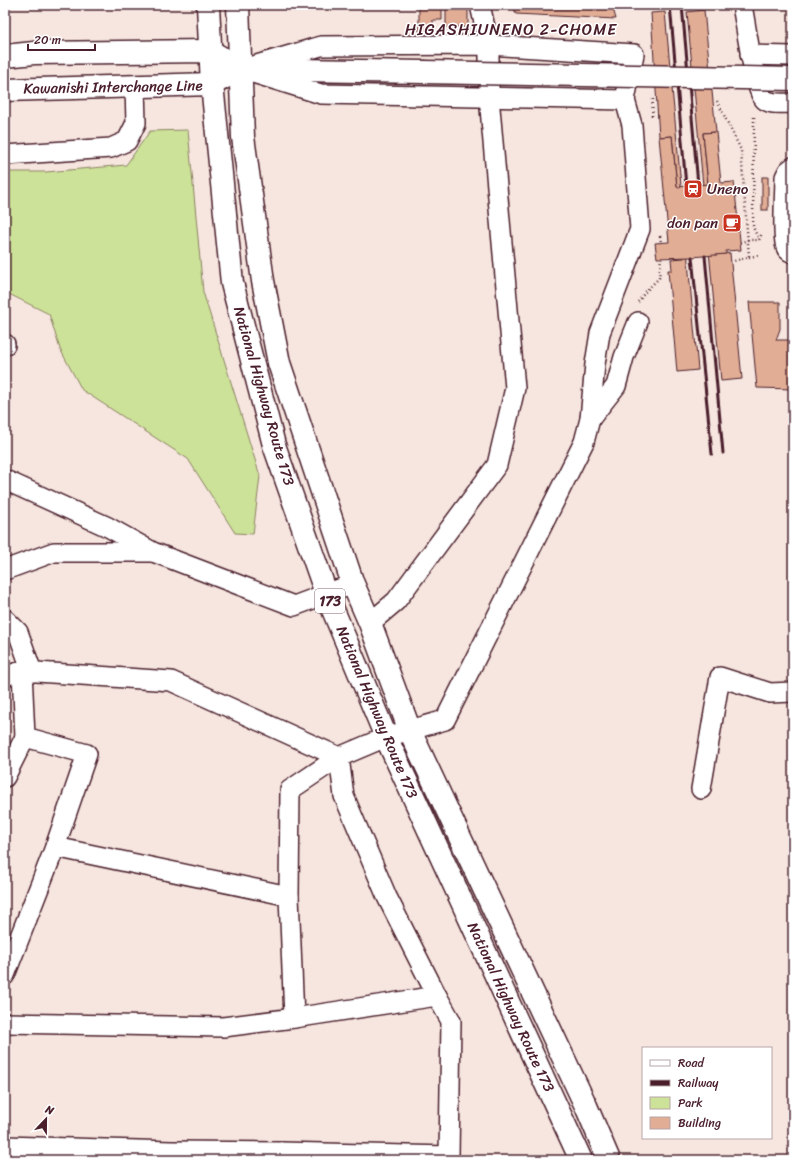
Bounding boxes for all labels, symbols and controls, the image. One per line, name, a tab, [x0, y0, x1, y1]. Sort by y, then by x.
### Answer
district label: HIGASHIUNENO 2-CHOME	[405, 15, 617, 44]
scale bar	[28, 26, 95, 52]
text: 20 m	[34, 29, 61, 51]
street label: Kawanishi Interchange Line	[23, 72, 203, 102]
place label: Uneno	[707, 176, 749, 202]
station icon: Uneno	[682, 178, 704, 200]
place label: don pan	[667, 210, 718, 236]
cafe icon: don pan	[721, 212, 743, 234]
street label: National Highway Route 173	[226, 303, 302, 489]
road number: 173	[315, 589, 345, 613]
street label: National Highway Route 173	[329, 622, 425, 802]
street label: National Highway Route 173	[460, 918, 562, 1096]
legend	[642, 1047, 772, 1139]
text: Road	[678, 1052, 705, 1074]
text: Railway	[678, 1072, 719, 1094]
text: Park	[678, 1092, 703, 1114]
north arrow	[26, 1099, 66, 1139]
text: N	[42, 1100, 57, 1121]
text: Building	[678, 1112, 721, 1134]

